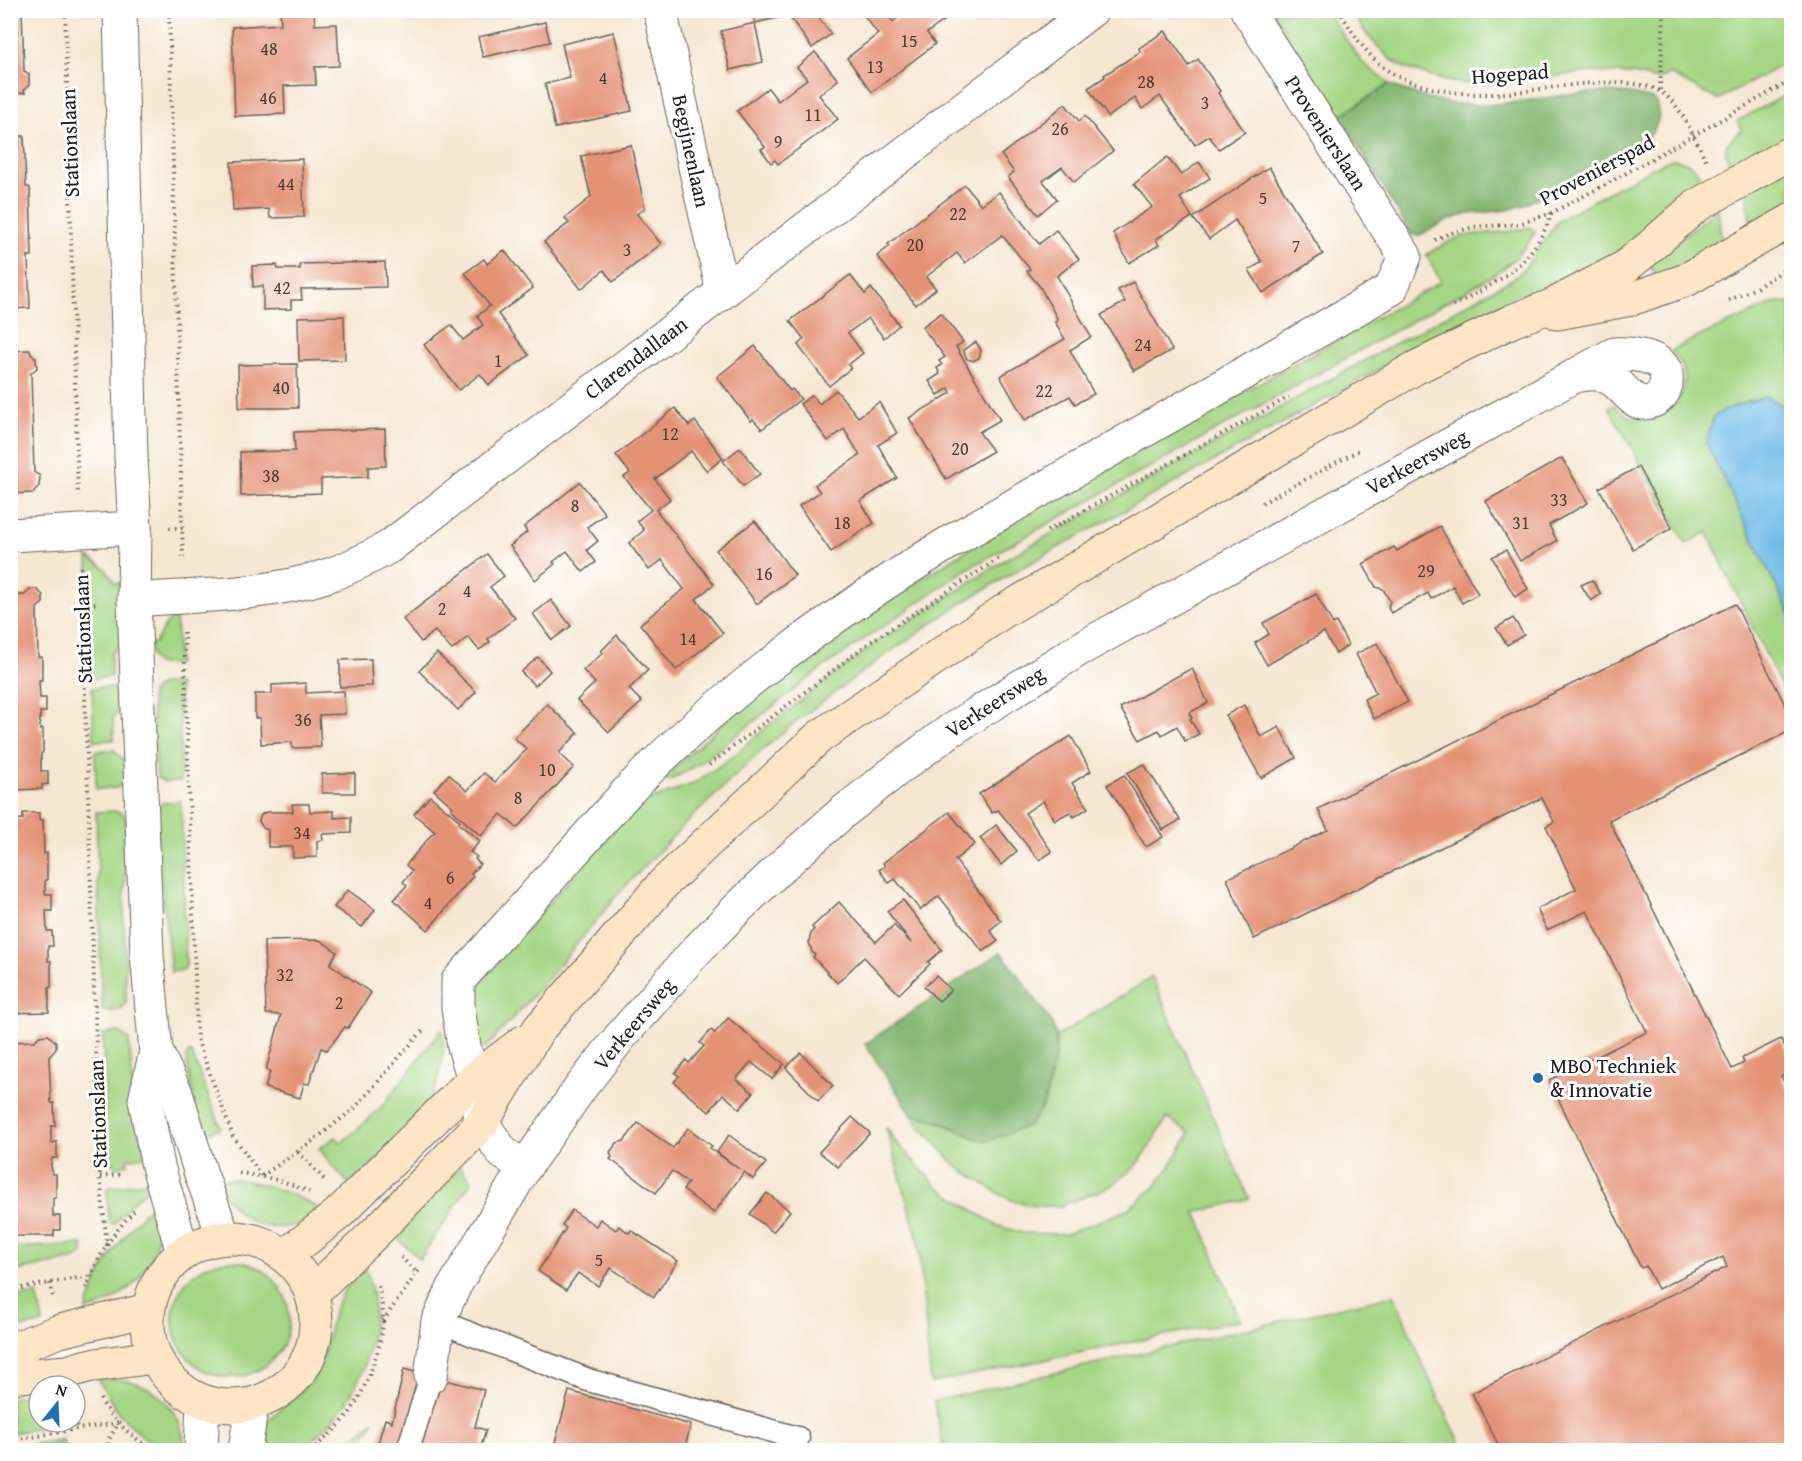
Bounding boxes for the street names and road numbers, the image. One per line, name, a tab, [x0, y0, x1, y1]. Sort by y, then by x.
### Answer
street label: Hogepad	[1470, 55, 1550, 92]
street label: Provenierslaan	[1278, 69, 1375, 197]
street label: Stationslaan	[52, 88, 87, 198]
street label: Begijnenlaan	[664, 92, 719, 210]
street label: Provenierspad	[1534, 126, 1661, 213]
street label: Clarendallaan	[578, 308, 694, 407]
street label: Verkeersweg	[1360, 420, 1474, 502]
street label: Stationslaan	[65, 574, 100, 684]
street label: Verkeersweg	[939, 658, 1051, 745]
street label: Verkeersweg	[586, 970, 682, 1077]
street label: Stationslaan	[80, 1059, 115, 1169]

